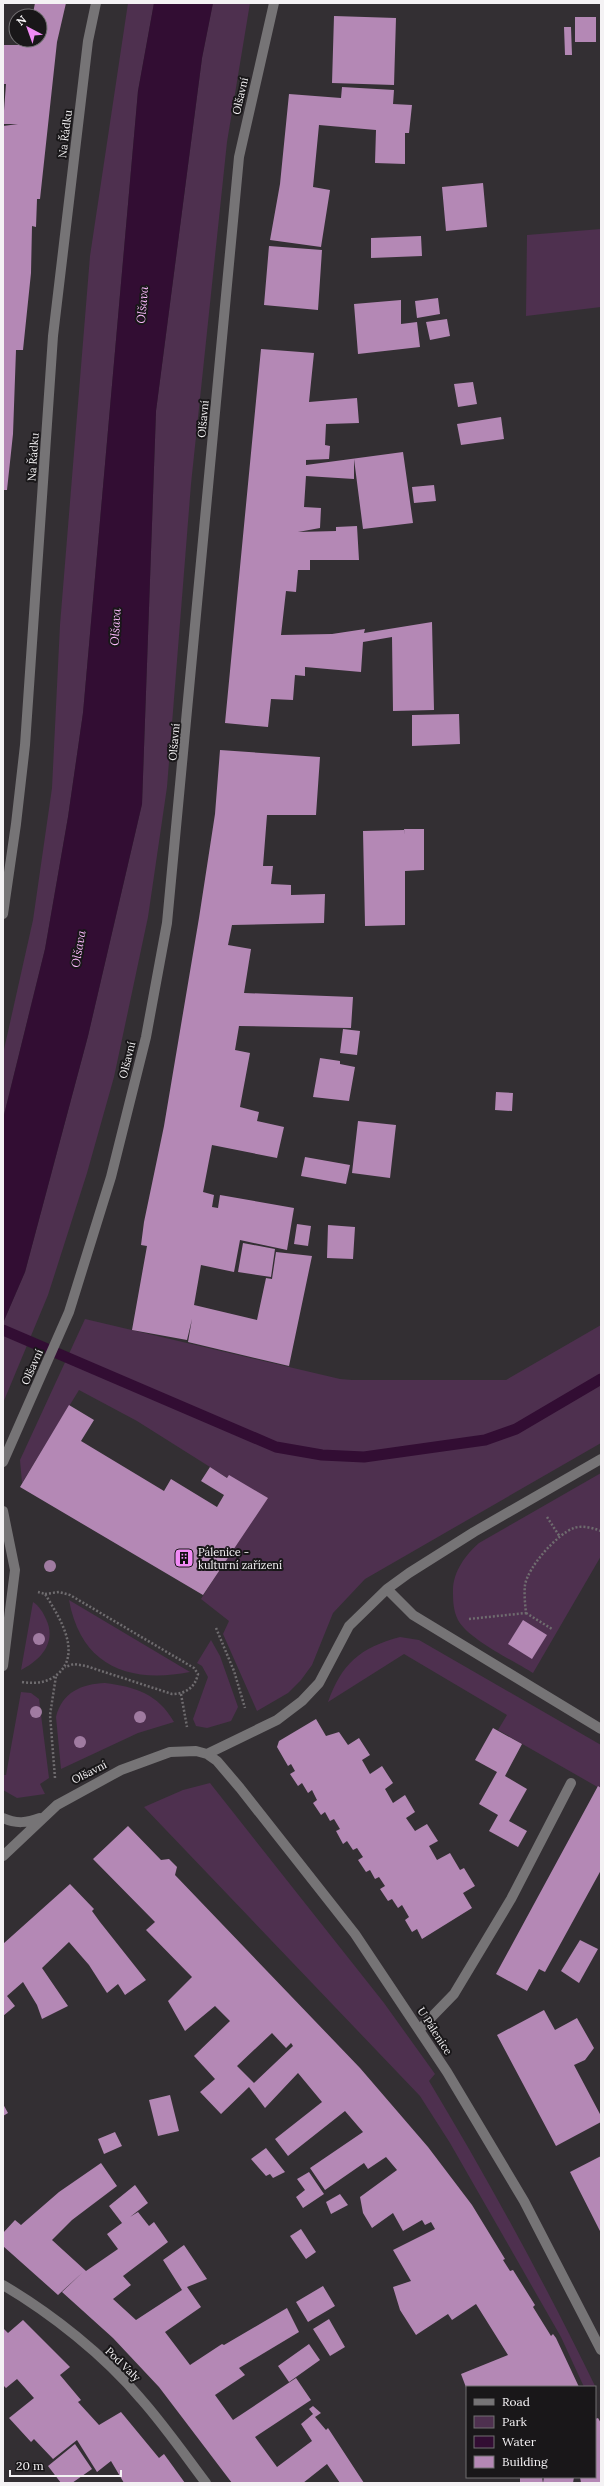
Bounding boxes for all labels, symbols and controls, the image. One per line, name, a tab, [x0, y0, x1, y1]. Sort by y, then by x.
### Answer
north arrow	[8, 8, 48, 48]
text: N	[14, 12, 30, 29]
street label: Olšavní	[229, 76, 251, 116]
street label: Na Řádku	[55, 109, 75, 159]
water label: Olšava	[133, 285, 151, 324]
street label: Olšavní	[194, 400, 212, 438]
street label: Na Řádku	[24, 432, 42, 482]
water label: Olšava	[107, 608, 123, 646]
street label: Olšavní	[165, 723, 183, 761]
water label: Olšava	[67, 929, 89, 969]
street label: Olšavní	[116, 1040, 138, 1080]
street label: Olšavní	[18, 1347, 46, 1387]
place label: Pálenice - kulturní zařízení	[198, 1545, 282, 1572]
building icon: Pálenice - kulturní zařízení	[173, 1547, 195, 1569]
street label: Olšavní	[69, 1757, 109, 1787]
street label: U Pálenice	[414, 2005, 456, 2057]
street label: Pod Valy	[102, 2344, 144, 2384]
legend	[466, 2386, 596, 2478]
text: Road	[502, 2394, 530, 2409]
text: Park	[502, 2414, 528, 2429]
text: Water	[502, 2434, 537, 2449]
scale bar	[10, 2452, 121, 2478]
text: Building	[502, 2454, 548, 2469]
text: 20 m	[16, 2458, 44, 2473]

